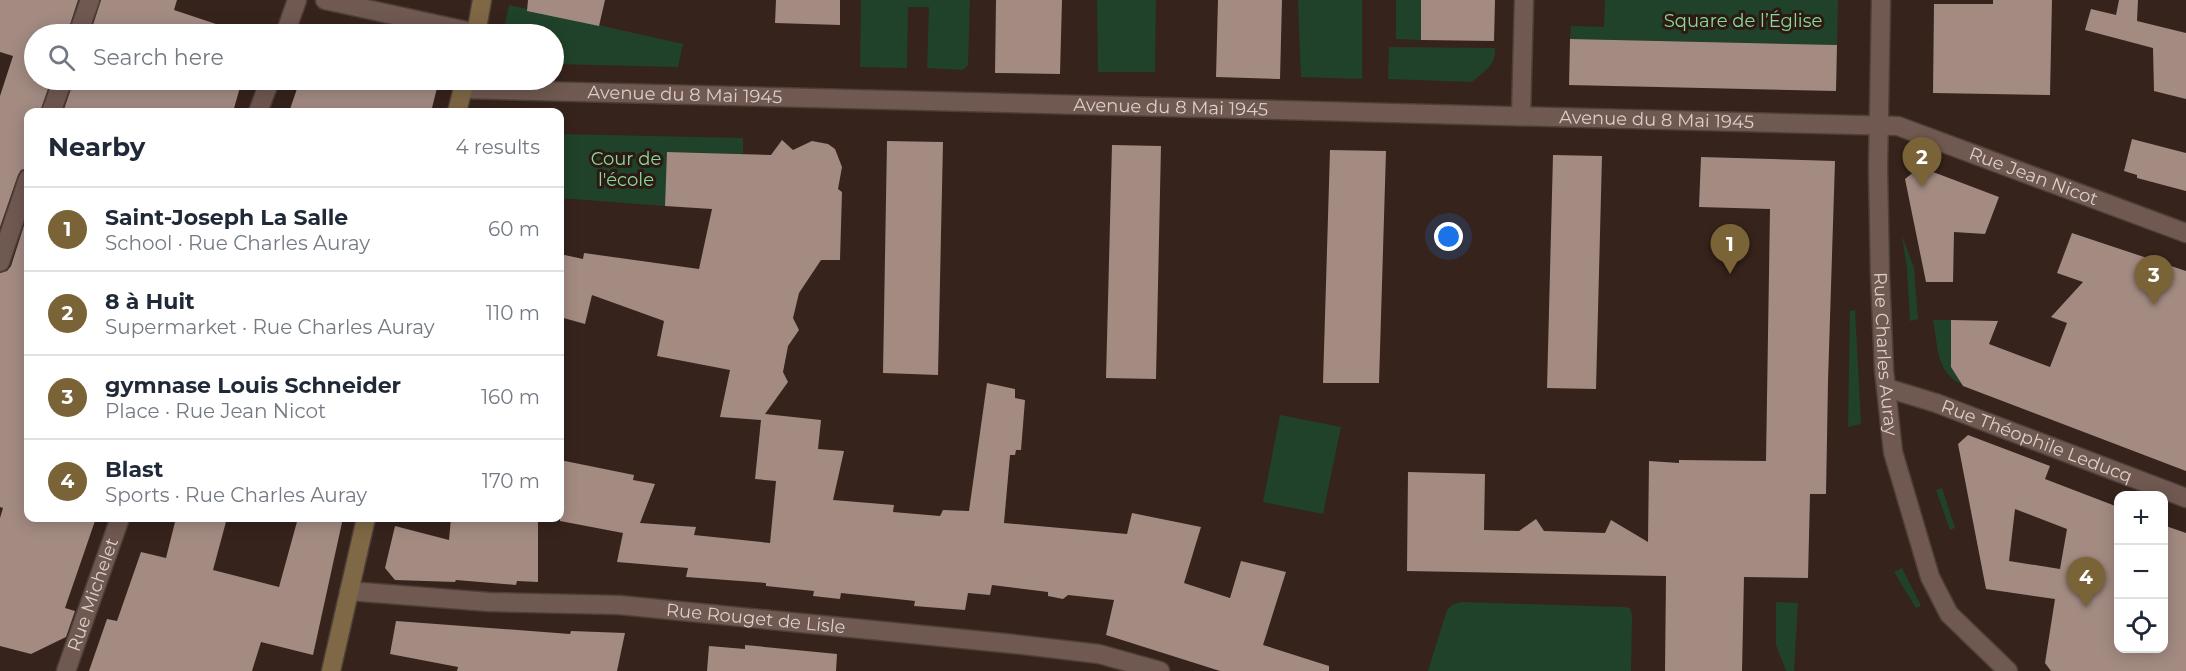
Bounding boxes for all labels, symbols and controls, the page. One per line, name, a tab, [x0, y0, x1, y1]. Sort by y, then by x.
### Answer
park label: Square de l’Église	[1664, 10, 1822, 32]
search box	[24, 24, 564, 90]
icon: search	[45, 41, 78, 74]
text: Search here	[93, 44, 224, 71]
street label: Avenue du 8 Mai 1945	[587, 81, 783, 108]
street label: Avenue du 8 Mai 1945	[1073, 94, 1268, 121]
street label: Avenue du 8 Mai 1945	[1559, 106, 1754, 133]
text: Nearby	[48, 131, 145, 163]
text: 4 results	[455, 135, 540, 159]
pin: 2	[1902, 138, 1942, 187]
street label: Rue Jean Nicot	[1966, 142, 2101, 210]
park label: Cour de l'école	[591, 148, 661, 191]
text: Saint-Joseph La Salle	[105, 204, 348, 231]
text: 1	[64, 217, 71, 241]
text: 60 m	[488, 217, 540, 241]
your location	[1434, 222, 1463, 251]
pin: 1	[1710, 224, 1750, 274]
text: School · Rue Charles Auray	[105, 231, 370, 255]
pin: 3	[2134, 256, 2174, 305]
street label: Rue Charles Auray	[1869, 271, 1902, 437]
text: 8 à Huit	[105, 288, 195, 315]
text: 2	[62, 301, 73, 325]
text: 110 m	[486, 301, 540, 325]
text: Supermarket · Rue Charles Auray	[105, 315, 434, 339]
text: gymnase Louis Schneider	[105, 372, 401, 399]
text: 3	[62, 385, 73, 409]
text: 160 m	[481, 385, 540, 409]
street label: Rue Théophile Leducq	[1938, 395, 2135, 488]
text: Place · Rue Jean Nicot	[105, 399, 326, 423]
text: Blast	[105, 456, 163, 483]
text: 4	[61, 469, 74, 493]
text: 170 m	[482, 469, 540, 493]
text: Sports · Rue Charles Auray	[105, 483, 367, 507]
map controls	[2114, 491, 2168, 653]
button: +	[2114, 491, 2168, 545]
street label: Rue Michelet	[63, 535, 123, 654]
button: −	[2114, 545, 2168, 599]
pin: 4	[2066, 558, 2106, 607]
street label: Rue Rouget de Lisle	[665, 599, 847, 638]
button: locate	[2114, 599, 2168, 653]

